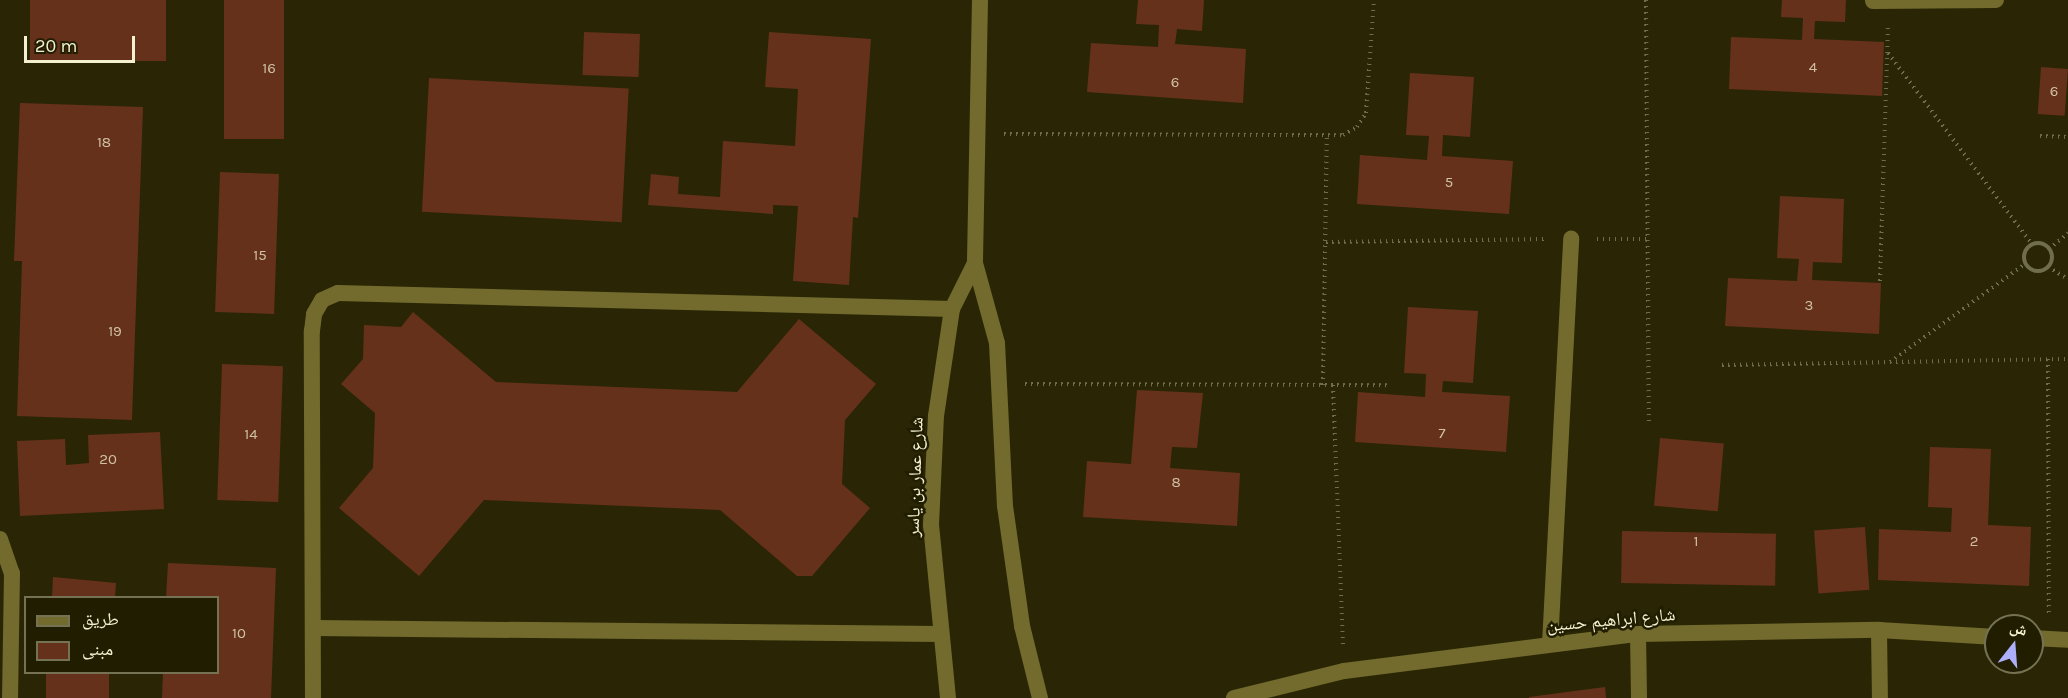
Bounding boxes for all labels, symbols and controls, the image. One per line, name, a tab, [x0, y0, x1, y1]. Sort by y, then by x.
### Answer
scale bar	[27, 24, 138, 62]
text: 20 m	[35, 35, 77, 57]
house number: 4	[1809, 59, 1817, 77]
house number: 16	[262, 60, 276, 78]
house number: 6	[1171, 74, 1179, 92]
house number: 6	[2050, 83, 2058, 101]
house number: 18	[97, 134, 111, 152]
house number: 5	[1445, 174, 1453, 192]
house number: 15	[253, 247, 267, 265]
house number: 3	[1805, 297, 1813, 315]
house number: 19	[108, 323, 122, 341]
street label: شارع عمار بن ياسر	[902, 416, 928, 538]
house number: 7	[1438, 425, 1446, 443]
house number: 14	[244, 426, 258, 444]
house number: 20	[99, 451, 117, 469]
house number: 8	[1171, 474, 1181, 492]
house number: 1	[1694, 533, 1698, 551]
house number: 2	[1970, 533, 1978, 551]
legend	[24, 596, 219, 674]
street label: شارع ابراهيم حسين	[1546, 604, 1676, 636]
text: طريق	[82, 608, 119, 630]
north arrow	[1984, 614, 2044, 674]
text: ش	[2008, 617, 2030, 640]
house number: 10	[232, 625, 246, 643]
text: مبنى	[82, 638, 113, 660]

